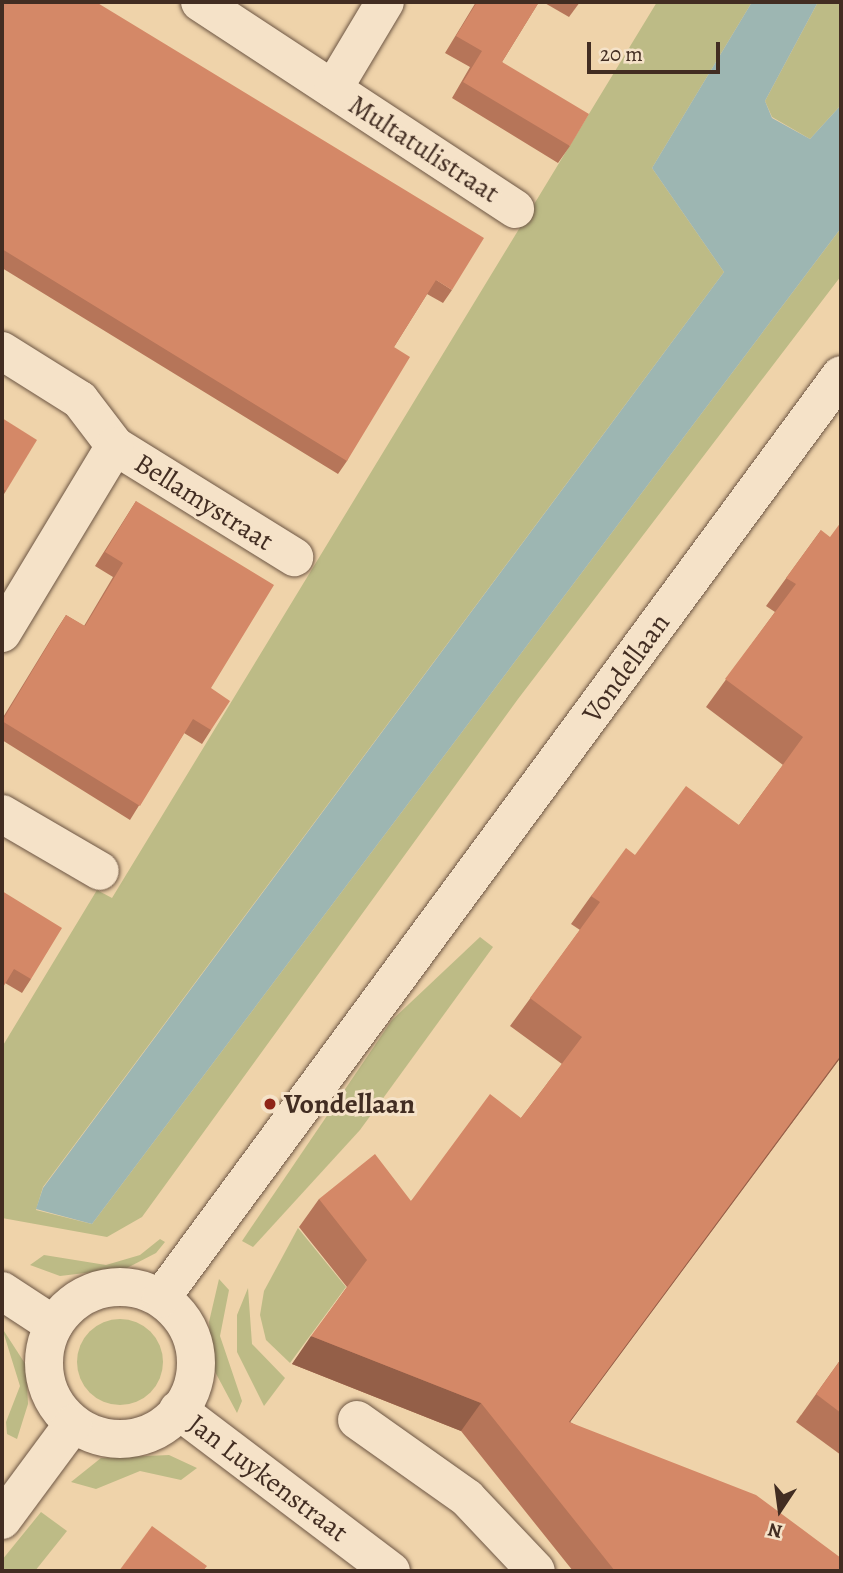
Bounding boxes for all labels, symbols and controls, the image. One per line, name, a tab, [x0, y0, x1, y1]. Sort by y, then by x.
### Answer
scale bar	[591, 28, 724, 72]
text: 20 m	[600, 40, 643, 68]
street label: Multatulistraat	[342, 88, 506, 210]
street label: Bellamystraat	[128, 446, 280, 558]
street label: Vondellaan	[575, 607, 677, 729]
place label: Vondellaan	[284, 1087, 415, 1121]
marker: Vondellaan	[262, 1096, 278, 1112]
street label: Jan Luykenstraat	[181, 1407, 355, 1549]
north arrow	[745, 1475, 815, 1545]
text: N	[766, 1516, 785, 1545]

